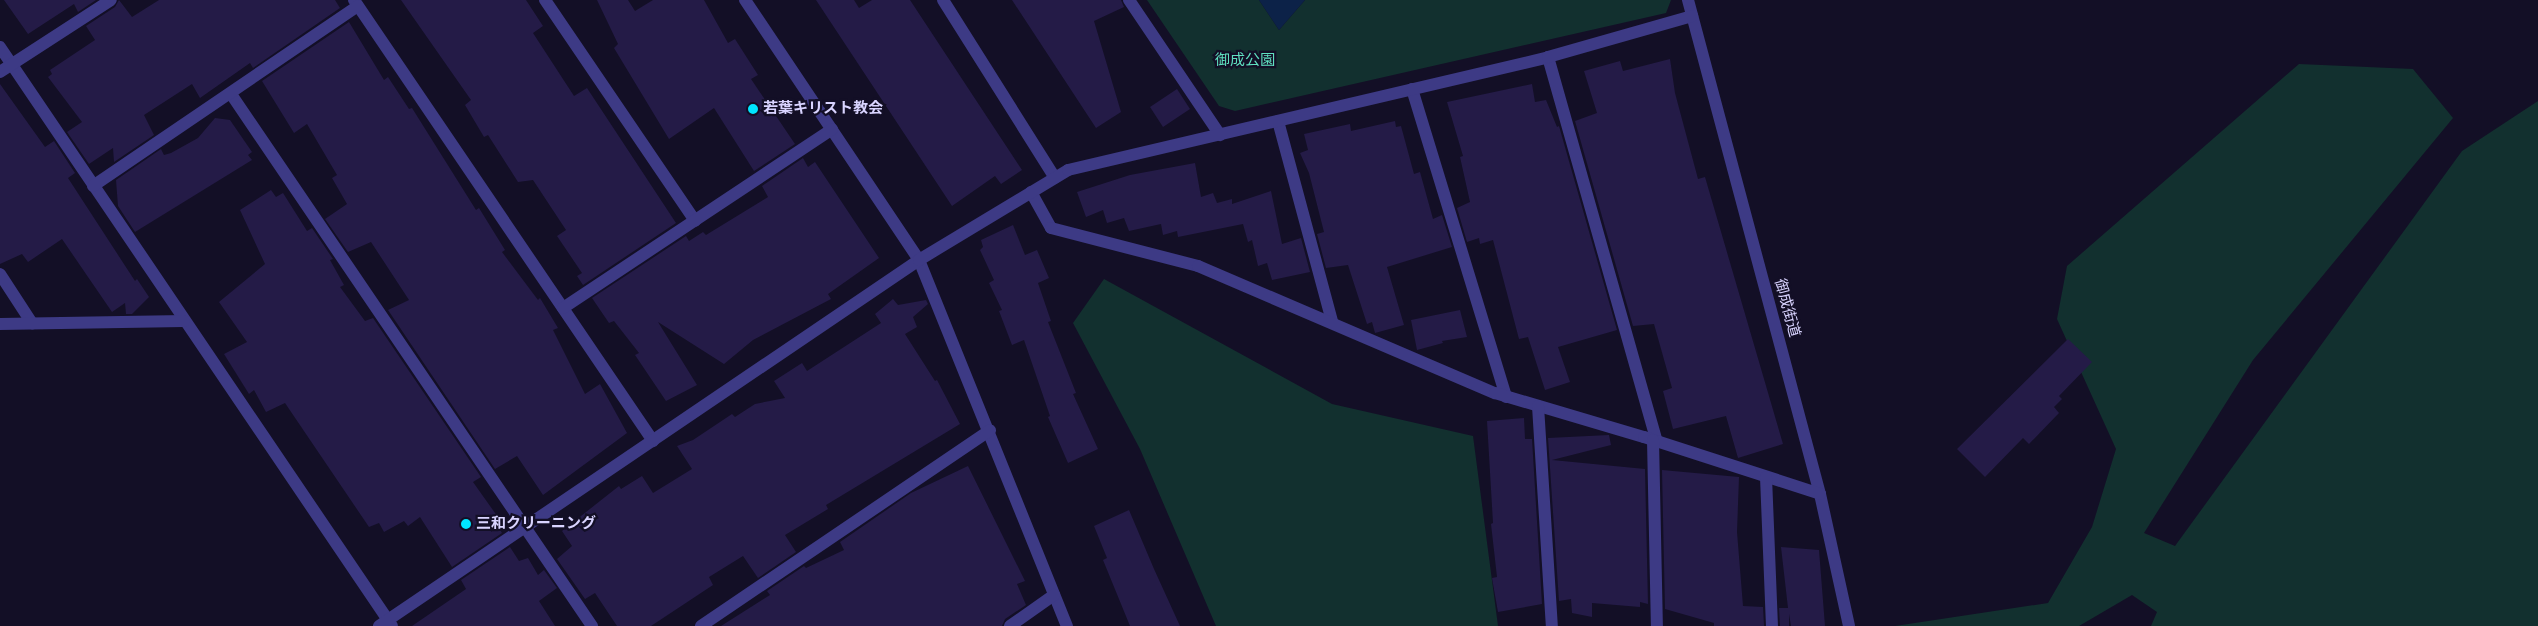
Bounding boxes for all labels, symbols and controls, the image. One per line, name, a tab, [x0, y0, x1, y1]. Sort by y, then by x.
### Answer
park label: 御成公園	[1215, 52, 1275, 70]
place label: 若葉キリスト教会	[763, 100, 883, 118]
marker: 若葉キリスト教会	[747, 103, 759, 115]
street label: 御成街道	[1771, 277, 1803, 339]
place label: 三和クリーニング	[476, 515, 596, 533]
marker: 三和クリーニング	[460, 518, 472, 530]

